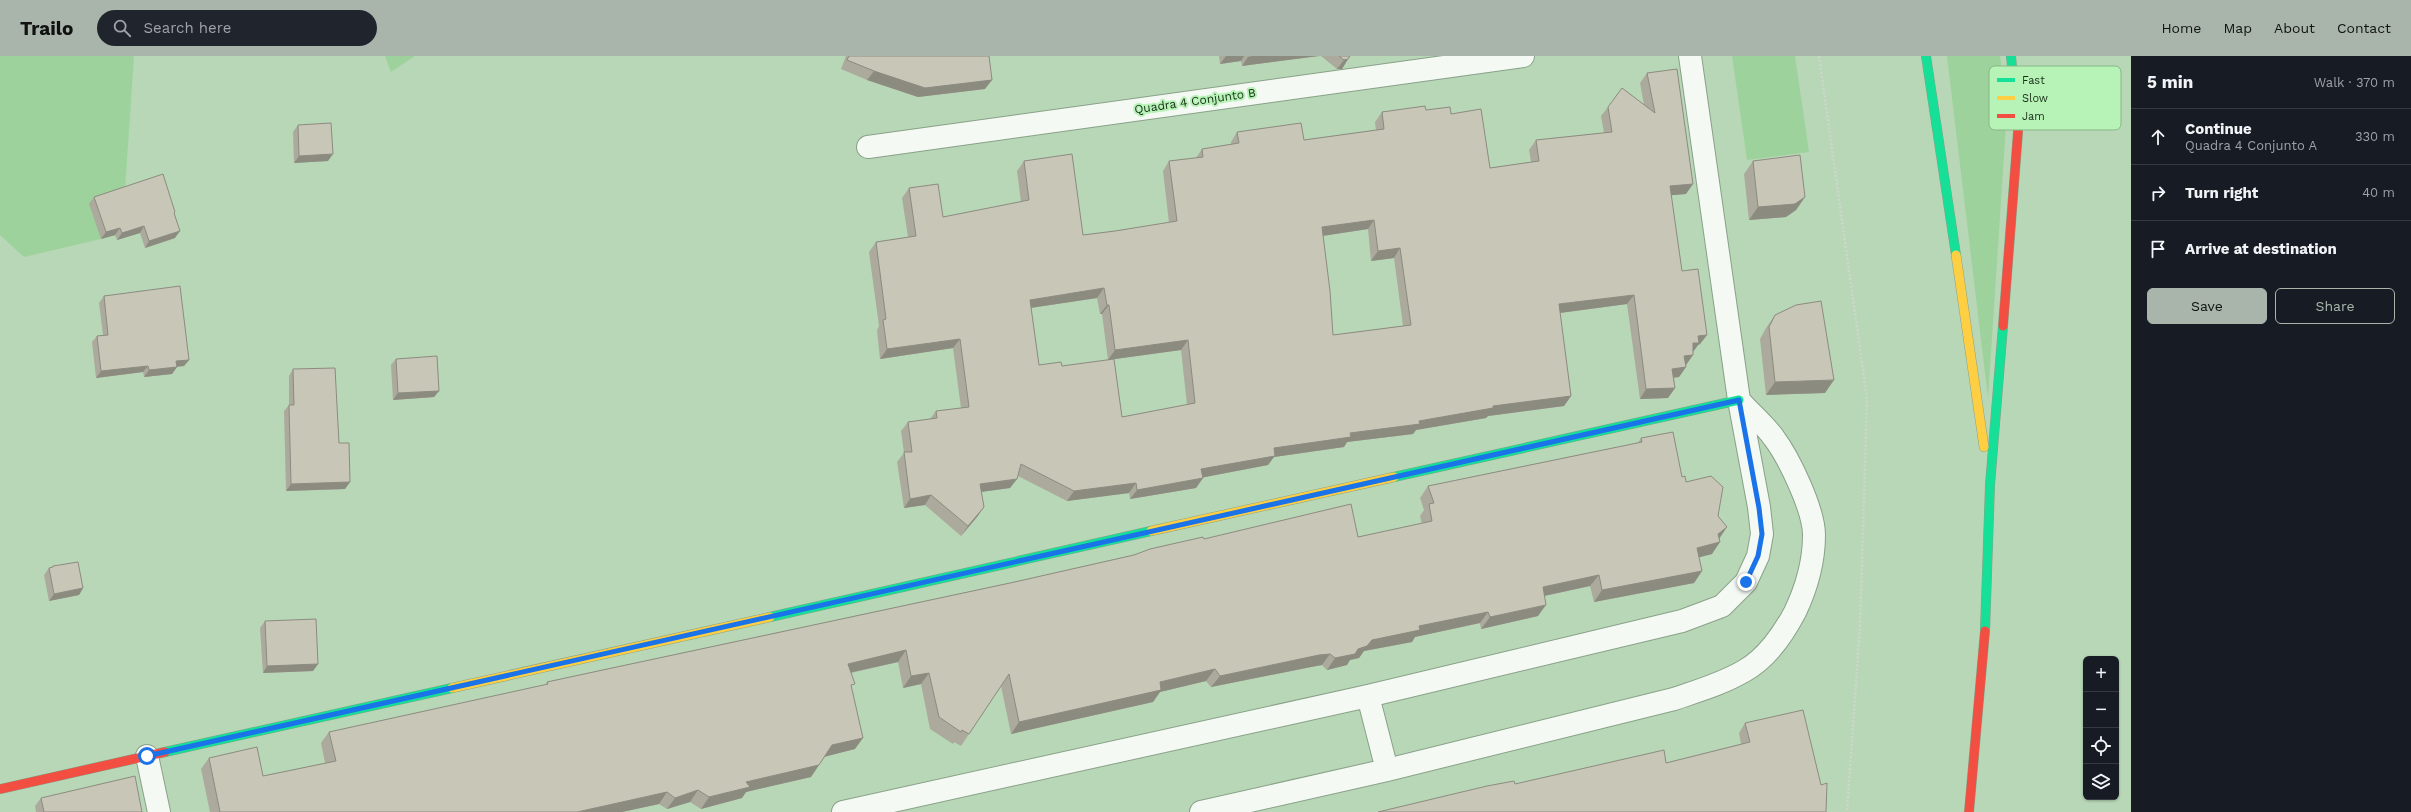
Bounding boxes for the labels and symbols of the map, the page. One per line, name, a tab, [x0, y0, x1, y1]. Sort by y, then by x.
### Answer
legend	[1989, 66, 2121, 130]
text: Fast	[2022, 74, 2045, 87]
street label: Quadra 4 Conjunto B	[1133, 86, 1257, 116]
text: Slow	[2022, 92, 2048, 105]
text: Jam	[2022, 110, 2045, 123]
route end	[1737, 573, 1755, 591]
route start	[138, 747, 156, 765]

